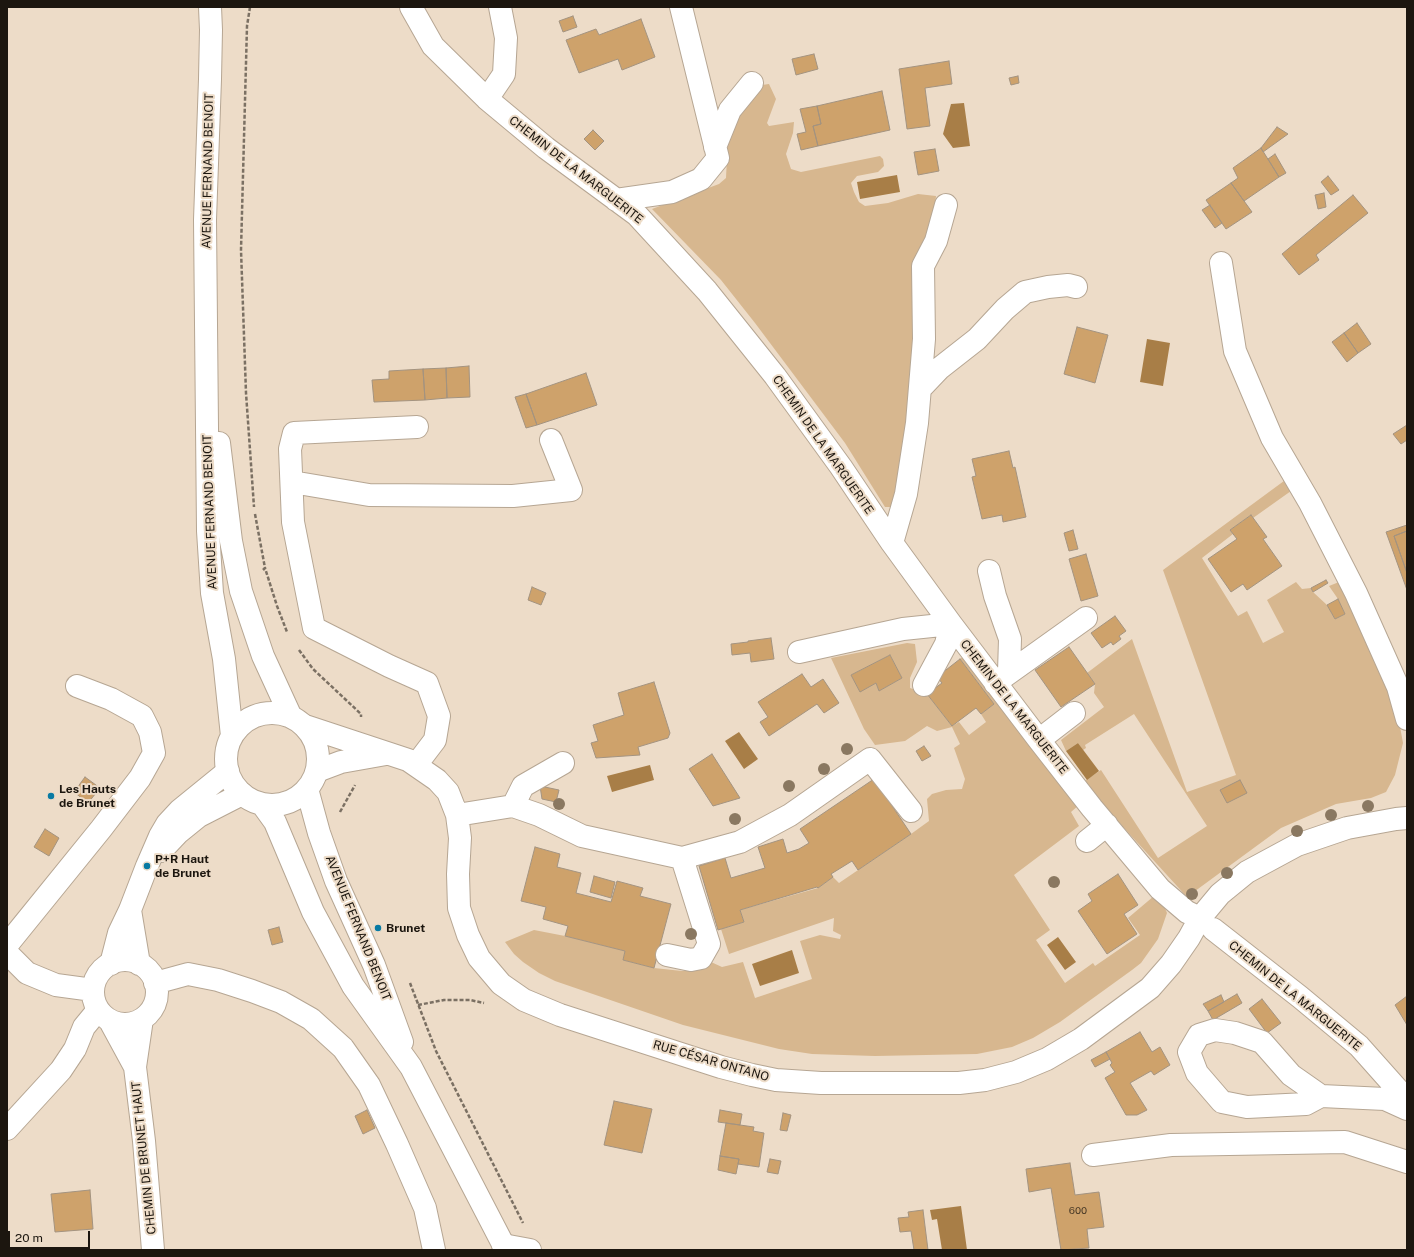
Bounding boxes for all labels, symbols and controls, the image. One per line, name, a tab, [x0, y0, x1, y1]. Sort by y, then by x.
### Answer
street label: AVENUE FERNAND BENOIT	[199, 93, 217, 249]
street label: CHEMIN DE LA MARGUERITE	[506, 113, 646, 227]
street label: CHEMIN DE LA MARGUERITE	[769, 373, 877, 517]
street label: AVENUE FERNAND BENOIT	[200, 434, 220, 590]
street label: CHEMIN DE LA MARGUERITE	[957, 637, 1071, 777]
place label: Les Hauts de Brunet	[59, 782, 116, 810]
marker: Les Hauts de Brunet	[46, 791, 56, 801]
place label: P+R Haut de Brunet	[155, 852, 211, 880]
street label: AVENUE FERNAND BENOIT	[322, 853, 394, 1003]
marker: P+R Haut de Brunet	[142, 861, 152, 871]
place label: Brunet	[386, 921, 425, 935]
marker: Brunet	[373, 923, 383, 933]
street label: CHEMIN DE LA MARGUERITE	[1226, 938, 1364, 1054]
street label: RUE CÉSAR ONTANO	[651, 1038, 771, 1084]
street label: CHEMIN DE BRUNET HAUT	[129, 1081, 159, 1235]
house number: 600	[1069, 1205, 1087, 1217]
scale bar	[10, 1223, 92, 1249]
text: 20 m	[15, 1231, 43, 1245]

